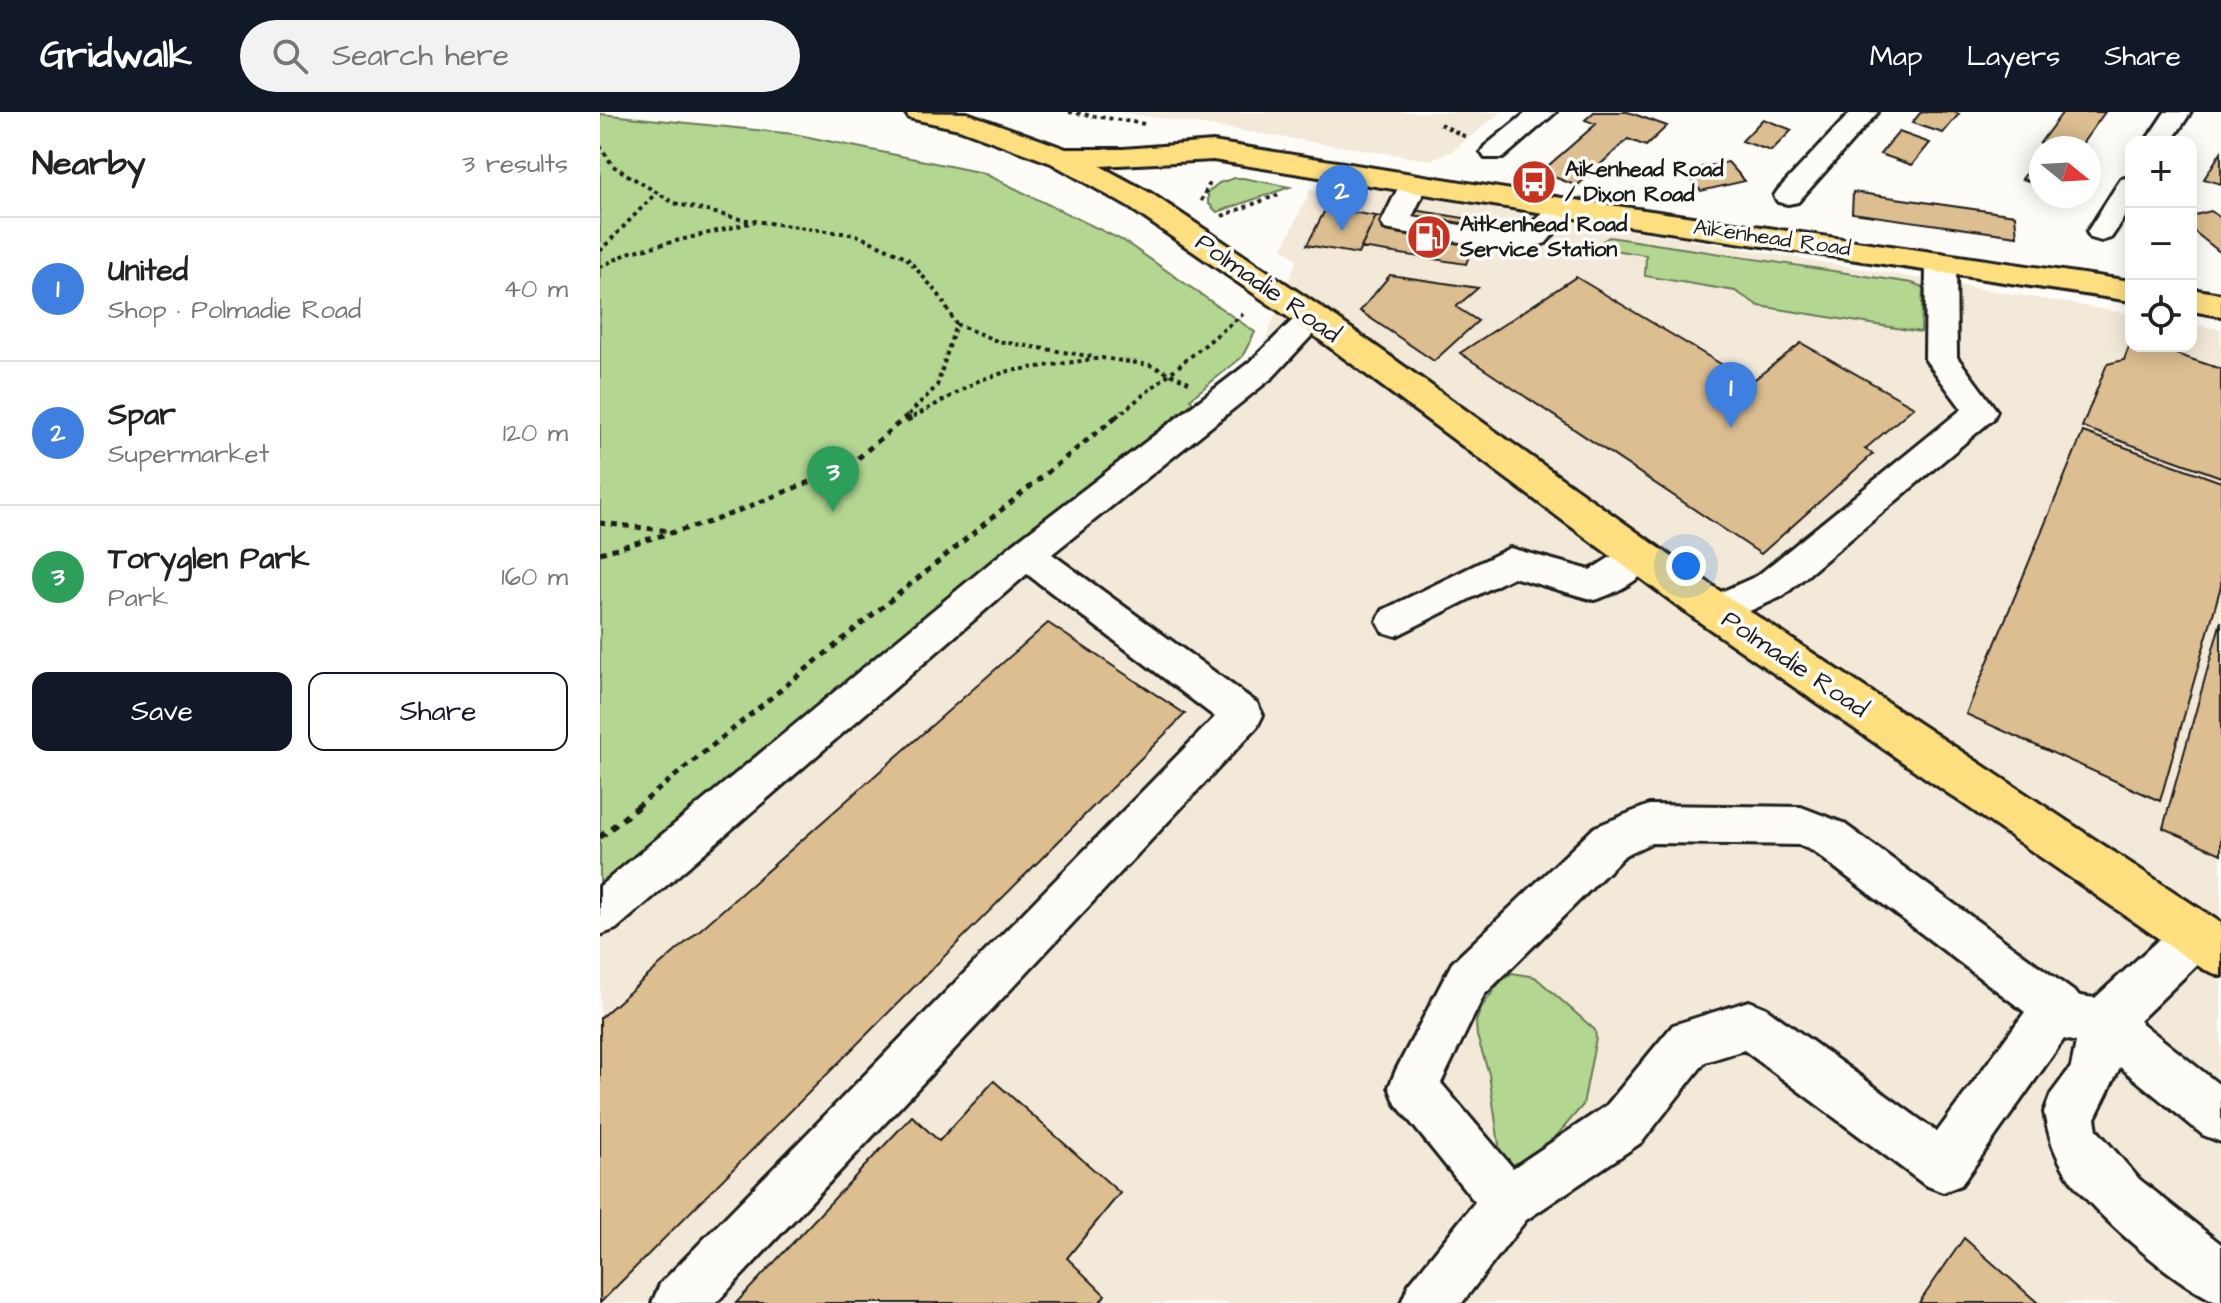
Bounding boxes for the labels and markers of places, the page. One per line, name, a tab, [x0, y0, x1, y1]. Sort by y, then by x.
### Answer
place label: Aikenhead Road / Dixon Road	[1565, 154, 1724, 210]
bus stop icon: Aikenhead Road / Dixon Road	[1510, 158, 1558, 206]
pin: 2	[1316, 165, 1368, 231]
place label: Aitkenhead Road Service Station	[1459, 209, 1628, 265]
fuel station icon: Aitkenhead Road Service Station	[1405, 213, 1453, 261]
pin: 1	[1705, 362, 1757, 428]
pin: 3	[807, 446, 859, 512]

